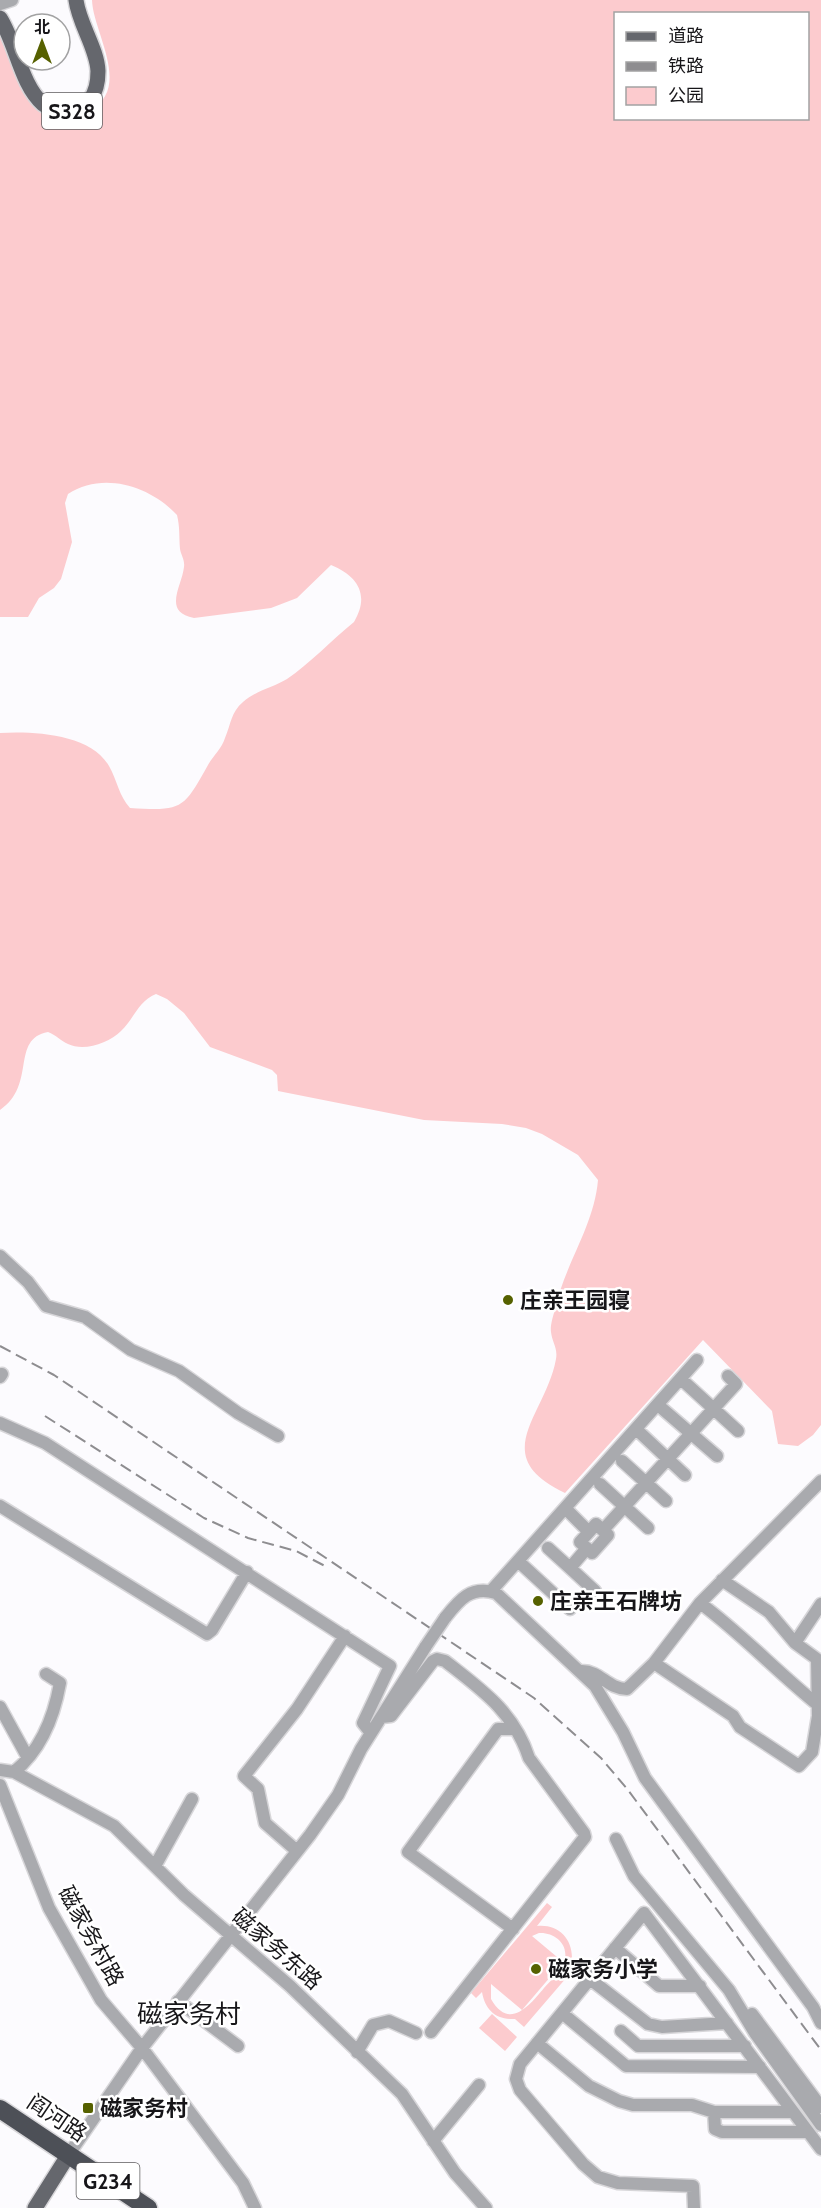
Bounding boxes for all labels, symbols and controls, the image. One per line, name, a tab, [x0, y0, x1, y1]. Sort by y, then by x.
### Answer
north arrow	[12, 12, 72, 72]
legend	[614, 12, 809, 120]
text: 北	[34, 18, 50, 37]
text: 道路	[668, 25, 704, 47]
text: 铁路	[668, 55, 704, 77]
text: 公园	[668, 85, 704, 107]
road number: S328	[42, 93, 102, 129]
place label: 庄亲王园寝	[520, 1287, 630, 1314]
marker: 庄亲王园寝	[501, 1293, 515, 1307]
place label: 庄亲王石牌坊	[550, 1588, 682, 1615]
marker: 庄亲王石牌坊	[531, 1594, 545, 1608]
street label: 磁家务村路	[53, 1881, 129, 1991]
street label: 磁家务东路	[227, 1903, 327, 1995]
place label: 磁家务小学	[548, 1956, 658, 1983]
marker: 磁家务小学	[529, 1962, 543, 1976]
district label: 磁家务村	[137, 1998, 241, 2030]
street label: 阎河路	[22, 2088, 92, 2148]
place label: 磁家务村	[100, 2095, 188, 2122]
marker: 磁家务村	[81, 2101, 95, 2115]
road number: G234	[76, 2163, 140, 2199]

